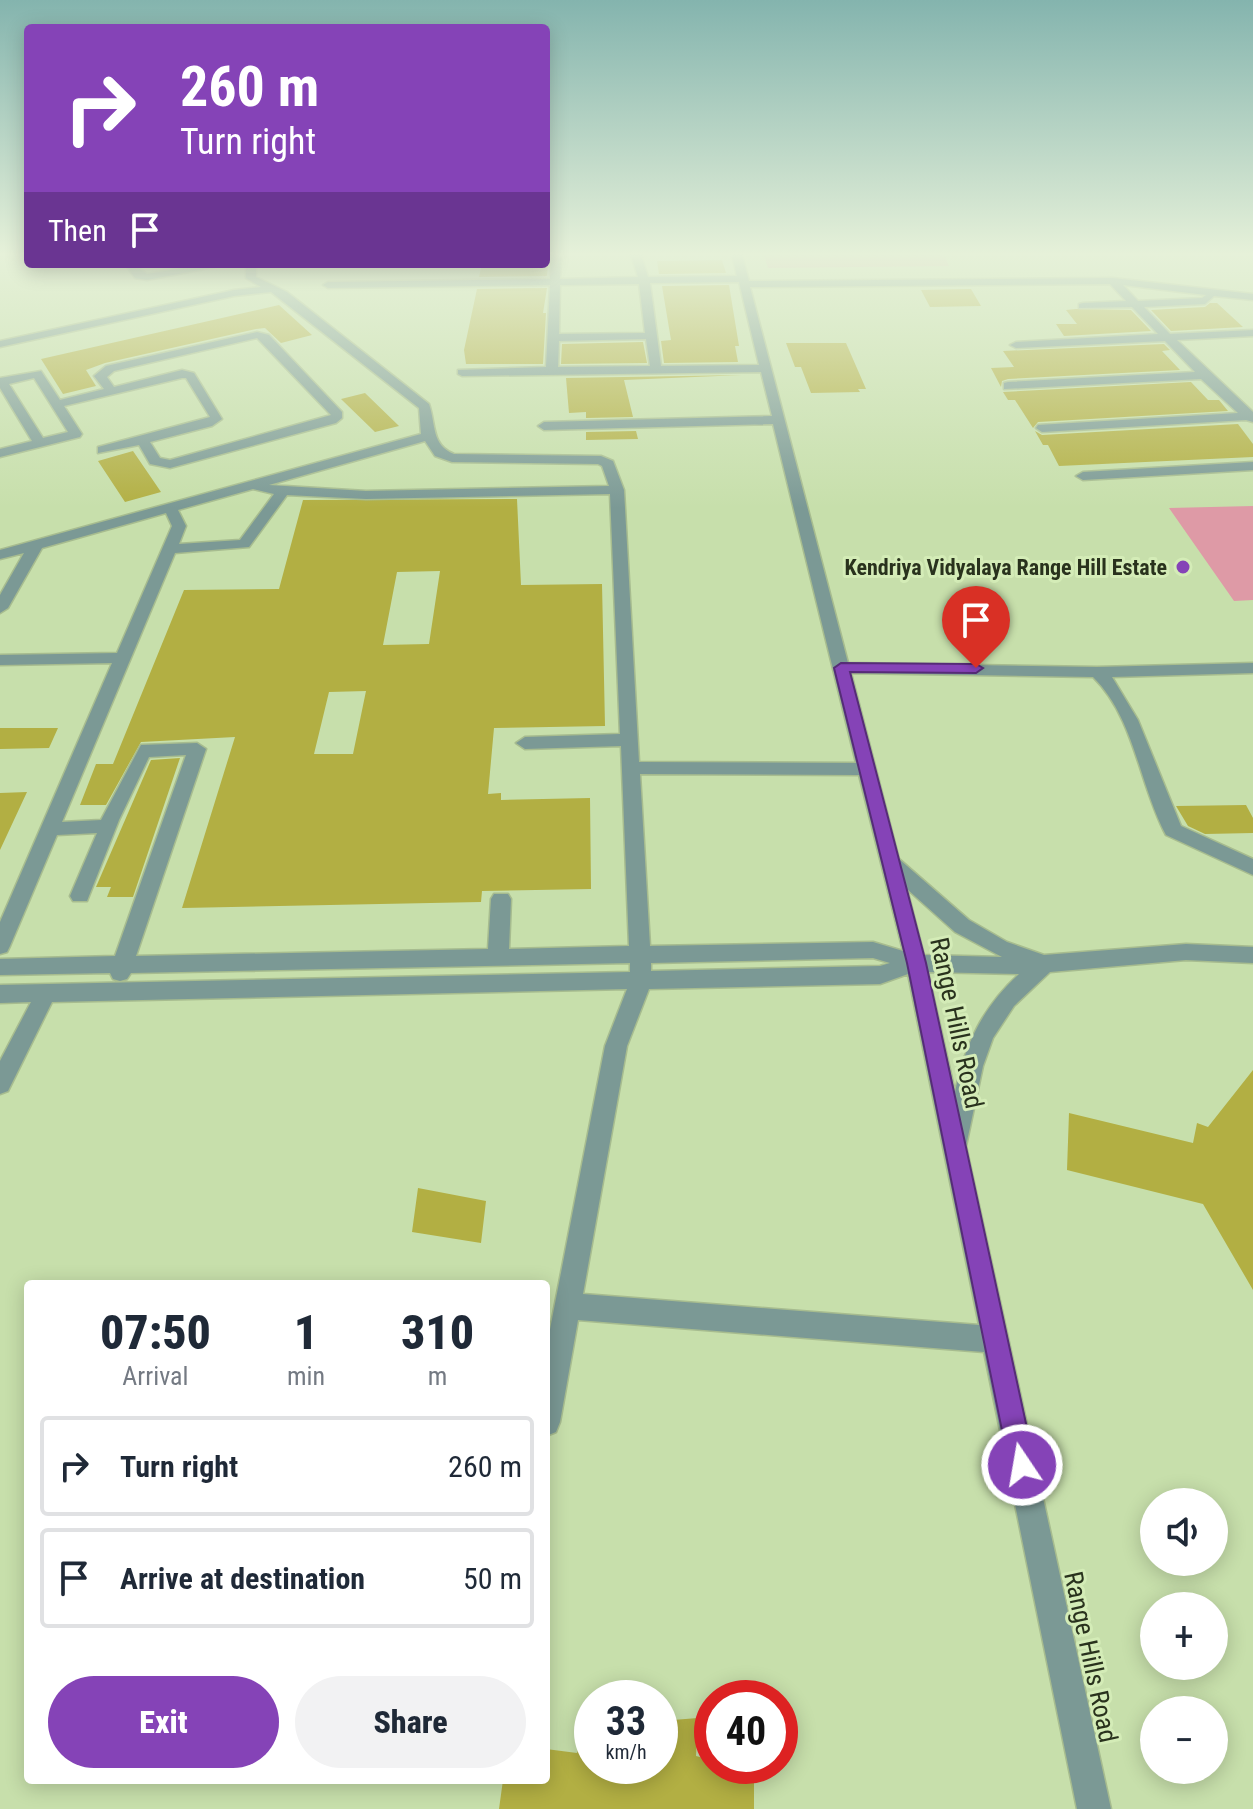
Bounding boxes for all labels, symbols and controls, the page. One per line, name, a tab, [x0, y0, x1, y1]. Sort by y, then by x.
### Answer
text: 260 m	[180, 54, 319, 120]
icon: right	[48, 56, 152, 160]
text: Turn right	[180, 121, 316, 163]
icon: arrive	[123, 208, 167, 252]
text: Then	[48, 213, 107, 248]
place label: Kendriya Vidyalaya Range Hill Estate	[845, 555, 1167, 580]
marker: Kendriya Vidyalaya Range Hill Estate	[1174, 558, 1192, 576]
pin	[942, 586, 1010, 668]
icon: arrive	[954, 598, 998, 642]
street label: Range Hills Road	[924, 935, 990, 1111]
text: 07:50	[100, 1304, 211, 1361]
text: 1	[294, 1304, 318, 1361]
text: 310	[401, 1304, 474, 1361]
text: Arrival	[122, 1361, 189, 1391]
text: min	[287, 1361, 325, 1391]
text: m	[428, 1361, 447, 1391]
position arrow	[980, 1423, 1064, 1507]
icon: right	[52, 1444, 96, 1488]
text: Turn right	[120, 1449, 238, 1484]
text: 260 m	[448, 1449, 522, 1484]
map controls	[1140, 1488, 1228, 1784]
button: sound	[1140, 1488, 1228, 1576]
icon: arrive	[52, 1556, 96, 1600]
text: Arrive at destination	[120, 1561, 365, 1596]
text: 50 m	[463, 1561, 522, 1596]
street label: Range Hills Road	[1058, 1569, 1124, 1745]
button: +	[1140, 1592, 1228, 1680]
button: Exit	[48, 1676, 279, 1768]
button: Share	[295, 1676, 526, 1768]
speed limit sign: 40	[694, 1680, 798, 1784]
button: −	[1140, 1696, 1228, 1784]
text: 33	[606, 1698, 646, 1745]
text: km/h	[605, 1740, 647, 1764]

